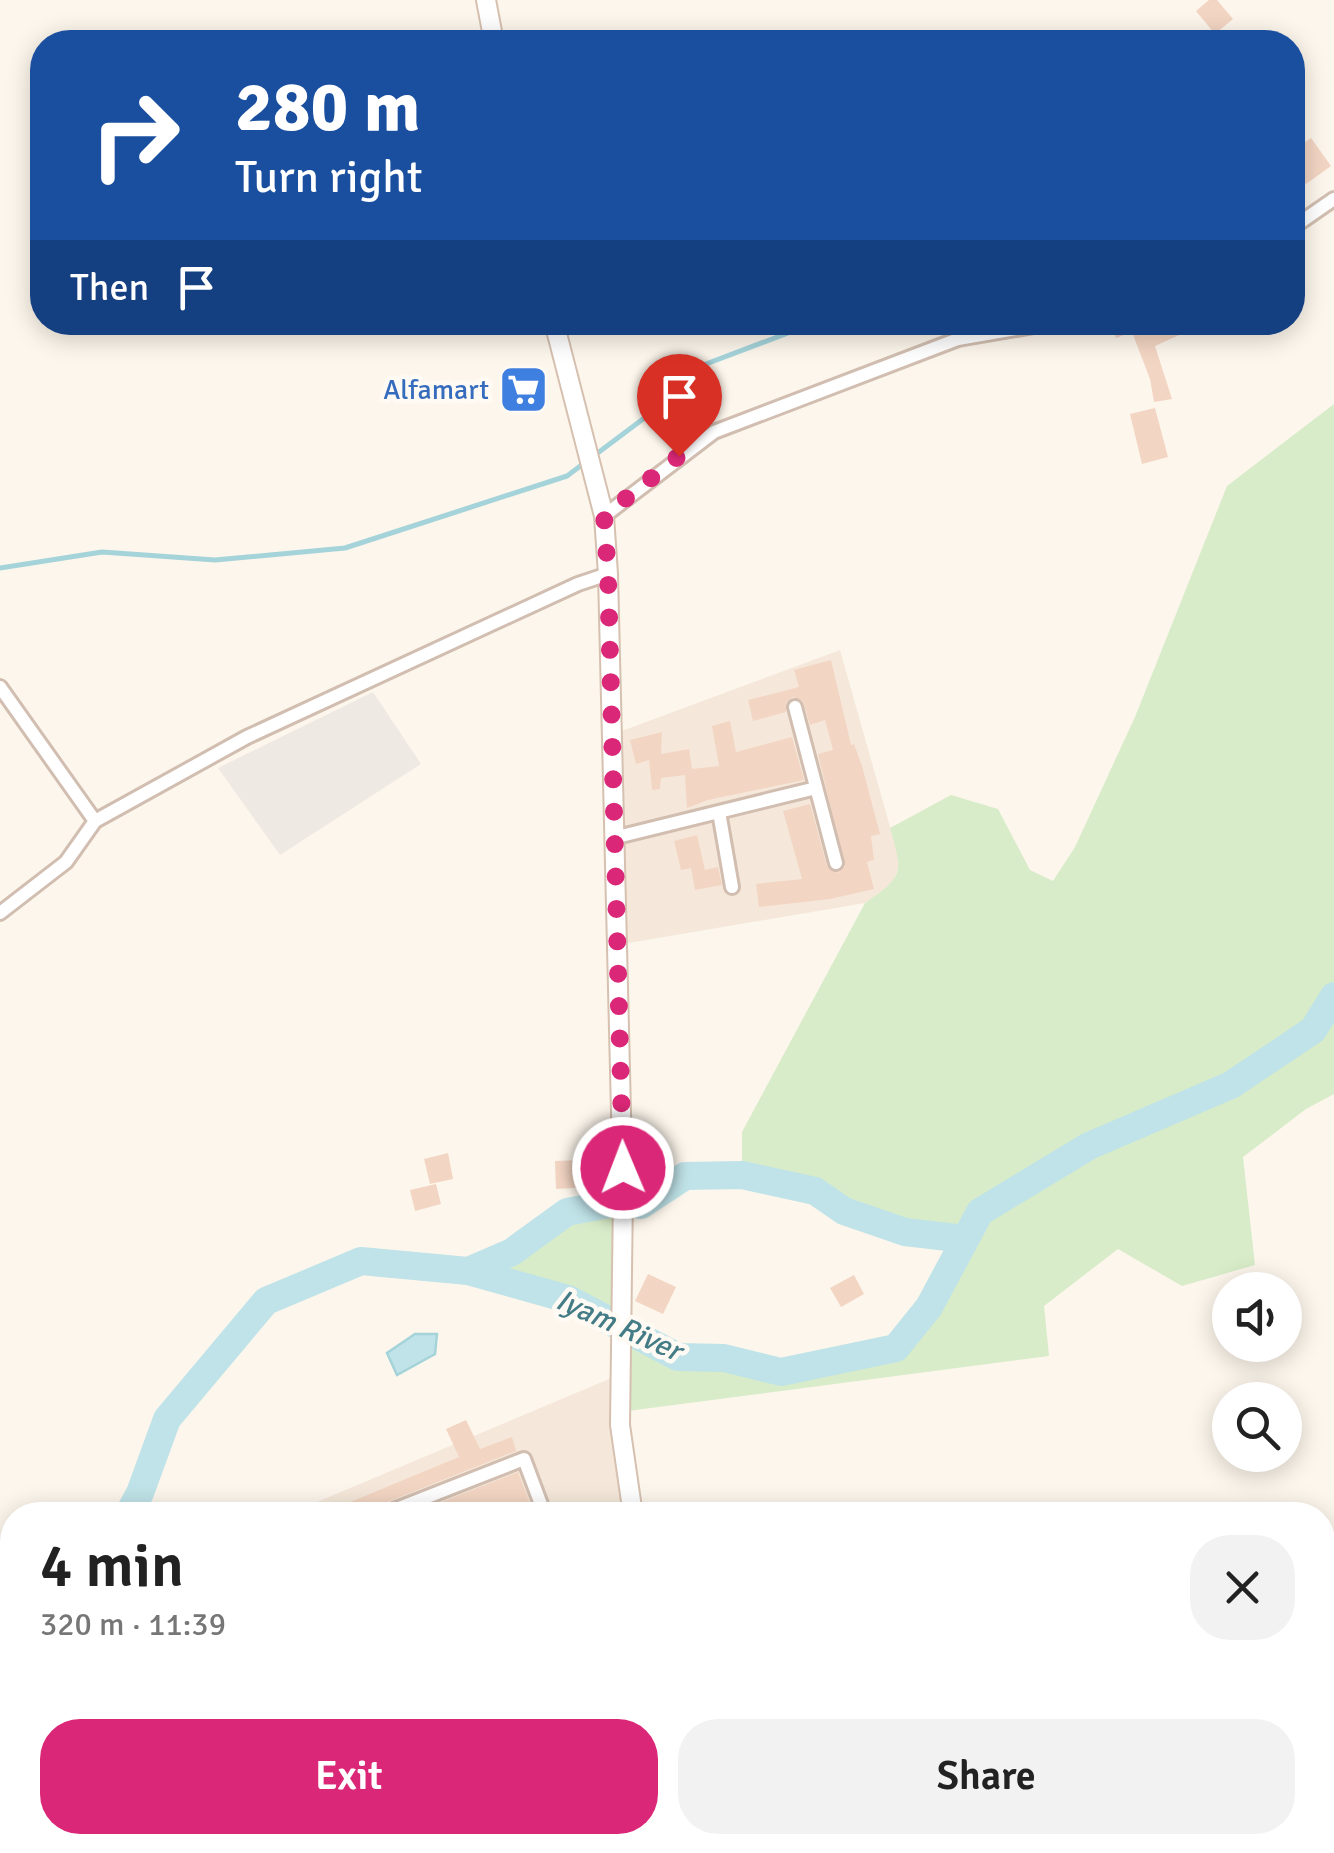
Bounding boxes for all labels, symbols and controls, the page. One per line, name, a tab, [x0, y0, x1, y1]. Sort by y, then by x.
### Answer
text: 280 m	[235, 64, 420, 150]
icon: right	[70, 70, 200, 200]
text: Turn right	[235, 150, 423, 205]
icon: arrive	[169, 260, 224, 315]
text: Then	[70, 264, 149, 311]
pin	[637, 354, 722, 457]
supermarket icon: Alfamart	[498, 363, 550, 415]
icon: arrive	[652, 369, 707, 424]
place label: Alfamart	[383, 373, 489, 407]
position arrow	[571, 1116, 675, 1220]
map controls	[1212, 1272, 1302, 1472]
button: sound	[1212, 1272, 1302, 1362]
water label: Iyam River	[550, 1281, 691, 1371]
button: search	[1212, 1382, 1302, 1472]
text: 4 min	[40, 1530, 184, 1604]
button: close	[1190, 1535, 1295, 1640]
text: 320 m · 11:39	[40, 1605, 226, 1644]
button: Exit	[40, 1719, 658, 1834]
button: Share	[678, 1719, 1295, 1834]

